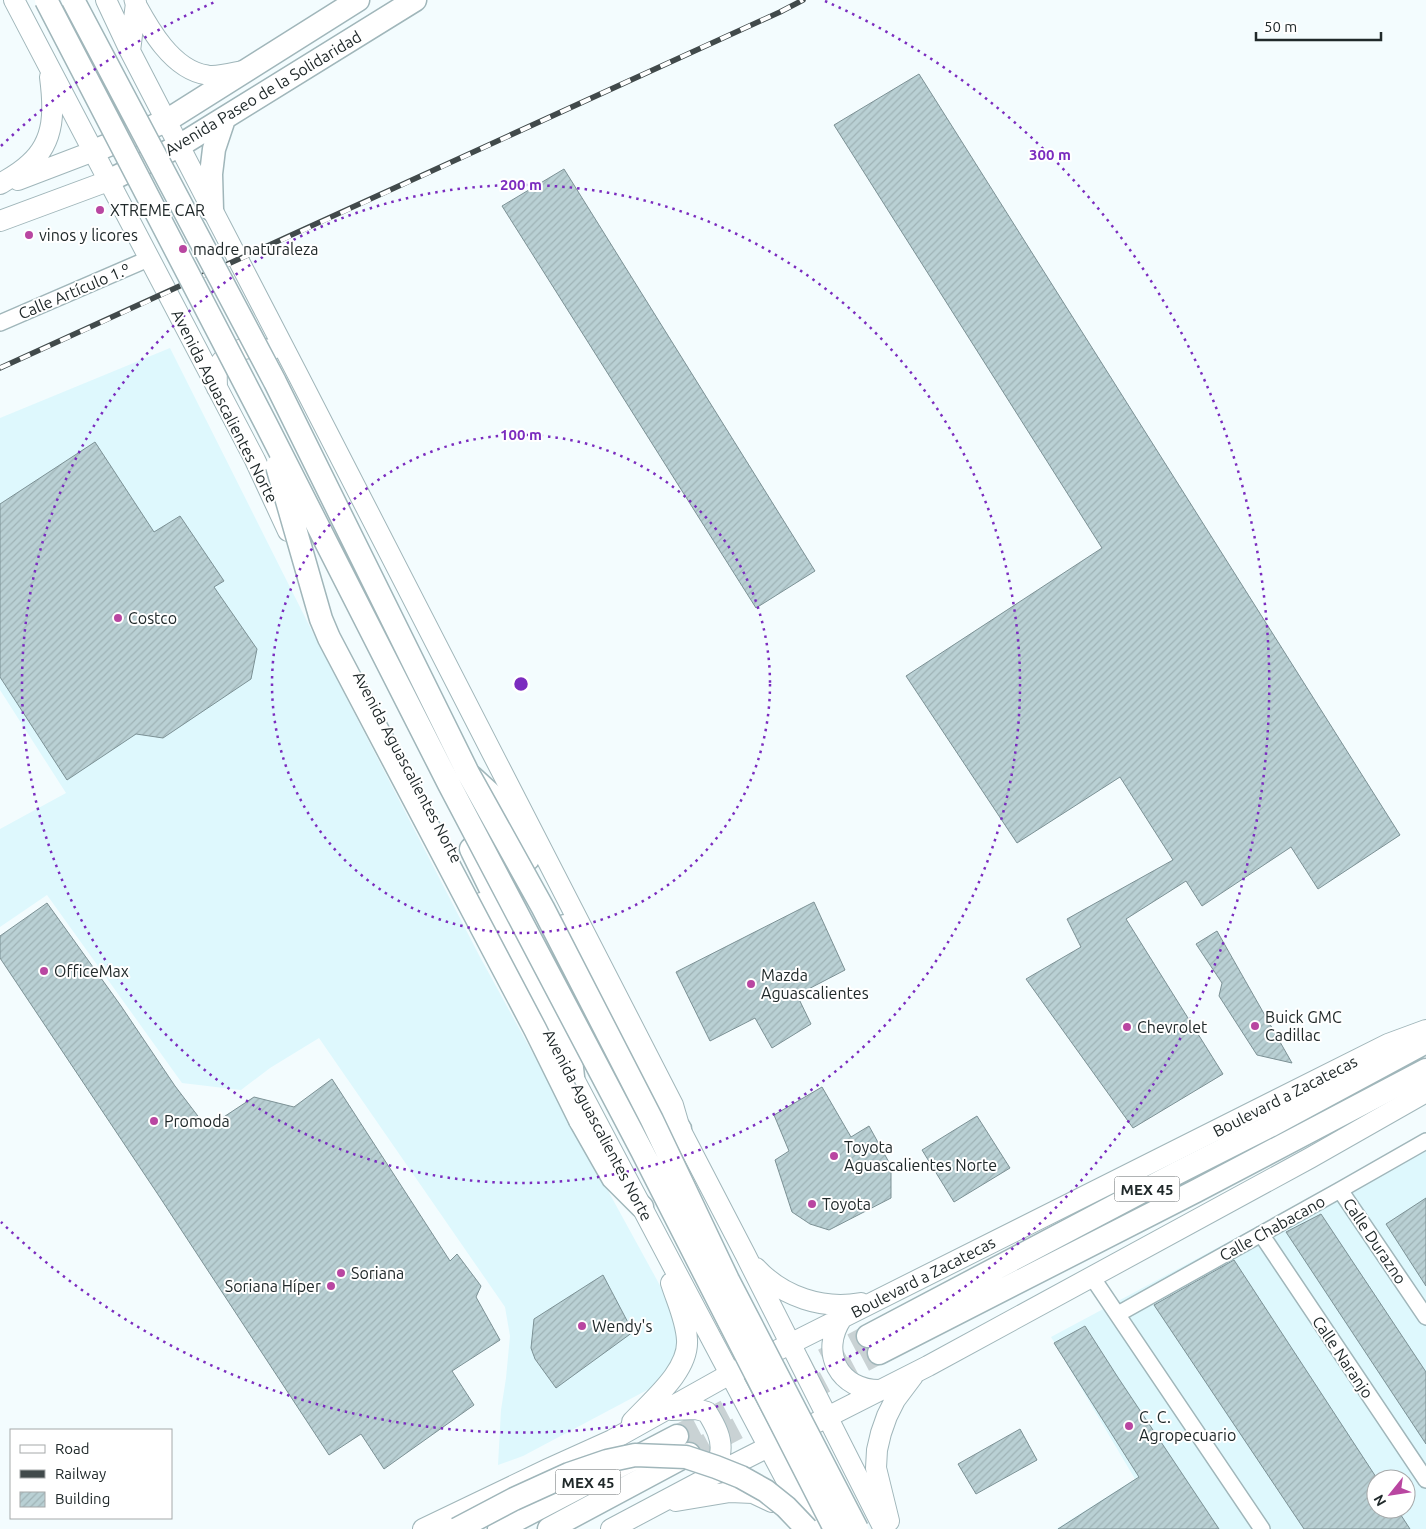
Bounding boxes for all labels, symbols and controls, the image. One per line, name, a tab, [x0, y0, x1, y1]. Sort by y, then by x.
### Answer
scale bar	[1256, 10, 1381, 42]
text: 50 m	[1264, 18, 1297, 35]
street label: Avenida Paseo de la Solidaridad	[162, 27, 364, 159]
text: 300 m	[1029, 146, 1071, 163]
text: 200 m	[500, 176, 542, 193]
place label: XTREME CAR	[110, 201, 205, 219]
marker: XTREME CAR	[94, 204, 106, 216]
place label: vinos y licores	[39, 226, 138, 244]
marker: vinos y licores	[23, 229, 35, 241]
place label: madre naturaleza	[193, 240, 319, 258]
marker: madre naturaleza	[177, 243, 189, 255]
street label: Calle Artículo 1.º	[16, 259, 132, 323]
street label: Avenida Aguascalientes Norte	[168, 306, 282, 506]
text: 100 m	[500, 426, 542, 443]
place label: Costco	[128, 609, 177, 627]
marker: Costco	[112, 612, 124, 624]
street label: Avenida Aguascalientes Norte	[350, 668, 466, 866]
centre of rings	[512, 675, 530, 693]
place label: OfficeMax	[54, 962, 129, 980]
marker: OfficeMax	[38, 965, 50, 977]
place label: Mazda Aguascalientes	[761, 966, 869, 1002]
marker: Mazda Aguascalientes	[745, 978, 757, 990]
place label: Buick GMC Cadillac	[1265, 1008, 1342, 1044]
place label: Chevrolet	[1137, 1018, 1208, 1036]
marker: Buick GMC Cadillac	[1249, 1020, 1261, 1032]
marker: Chevrolet	[1121, 1021, 1133, 1033]
street label: Avenida Aguascalientes Norte	[540, 1026, 656, 1224]
street label: Boulevard a Zacatecas	[1210, 1052, 1360, 1140]
place label: Promoda	[164, 1112, 230, 1130]
marker: Promoda	[148, 1115, 160, 1127]
place label: Toyota Aguascalientes Norte	[844, 1138, 997, 1174]
marker: Toyota Aguascalientes Norte	[828, 1150, 840, 1162]
road number: MEX 45	[1114, 1176, 1180, 1202]
street label: Calle Chabacano	[1216, 1192, 1328, 1264]
place label: Toyota	[822, 1195, 871, 1213]
street label: Calle Durazno	[1340, 1195, 1410, 1287]
marker: Toyota	[806, 1198, 818, 1210]
street label: Boulevard a Zacatecas	[848, 1233, 998, 1321]
place label: Soriana	[351, 1264, 404, 1282]
marker: Soriana	[335, 1267, 347, 1279]
place label: Soriana Híper	[225, 1277, 321, 1295]
marker: Soriana Híper	[325, 1280, 337, 1292]
street label: Calle Naranjo	[1309, 1312, 1377, 1402]
place label: Wendy's	[592, 1317, 652, 1335]
marker: Wendy's	[576, 1320, 588, 1332]
place label: C. C. Agropecuario	[1139, 1408, 1236, 1444]
marker: C. C. Agropecuario	[1123, 1420, 1135, 1432]
legend	[10, 1429, 172, 1519]
text: Road	[55, 1440, 90, 1457]
text: Railway	[55, 1465, 106, 1482]
north arrow	[1366, 1469, 1416, 1519]
road number: MEX 45	[556, 1470, 620, 1494]
text: Building	[55, 1490, 110, 1507]
text: N	[1370, 1492, 1389, 1509]

